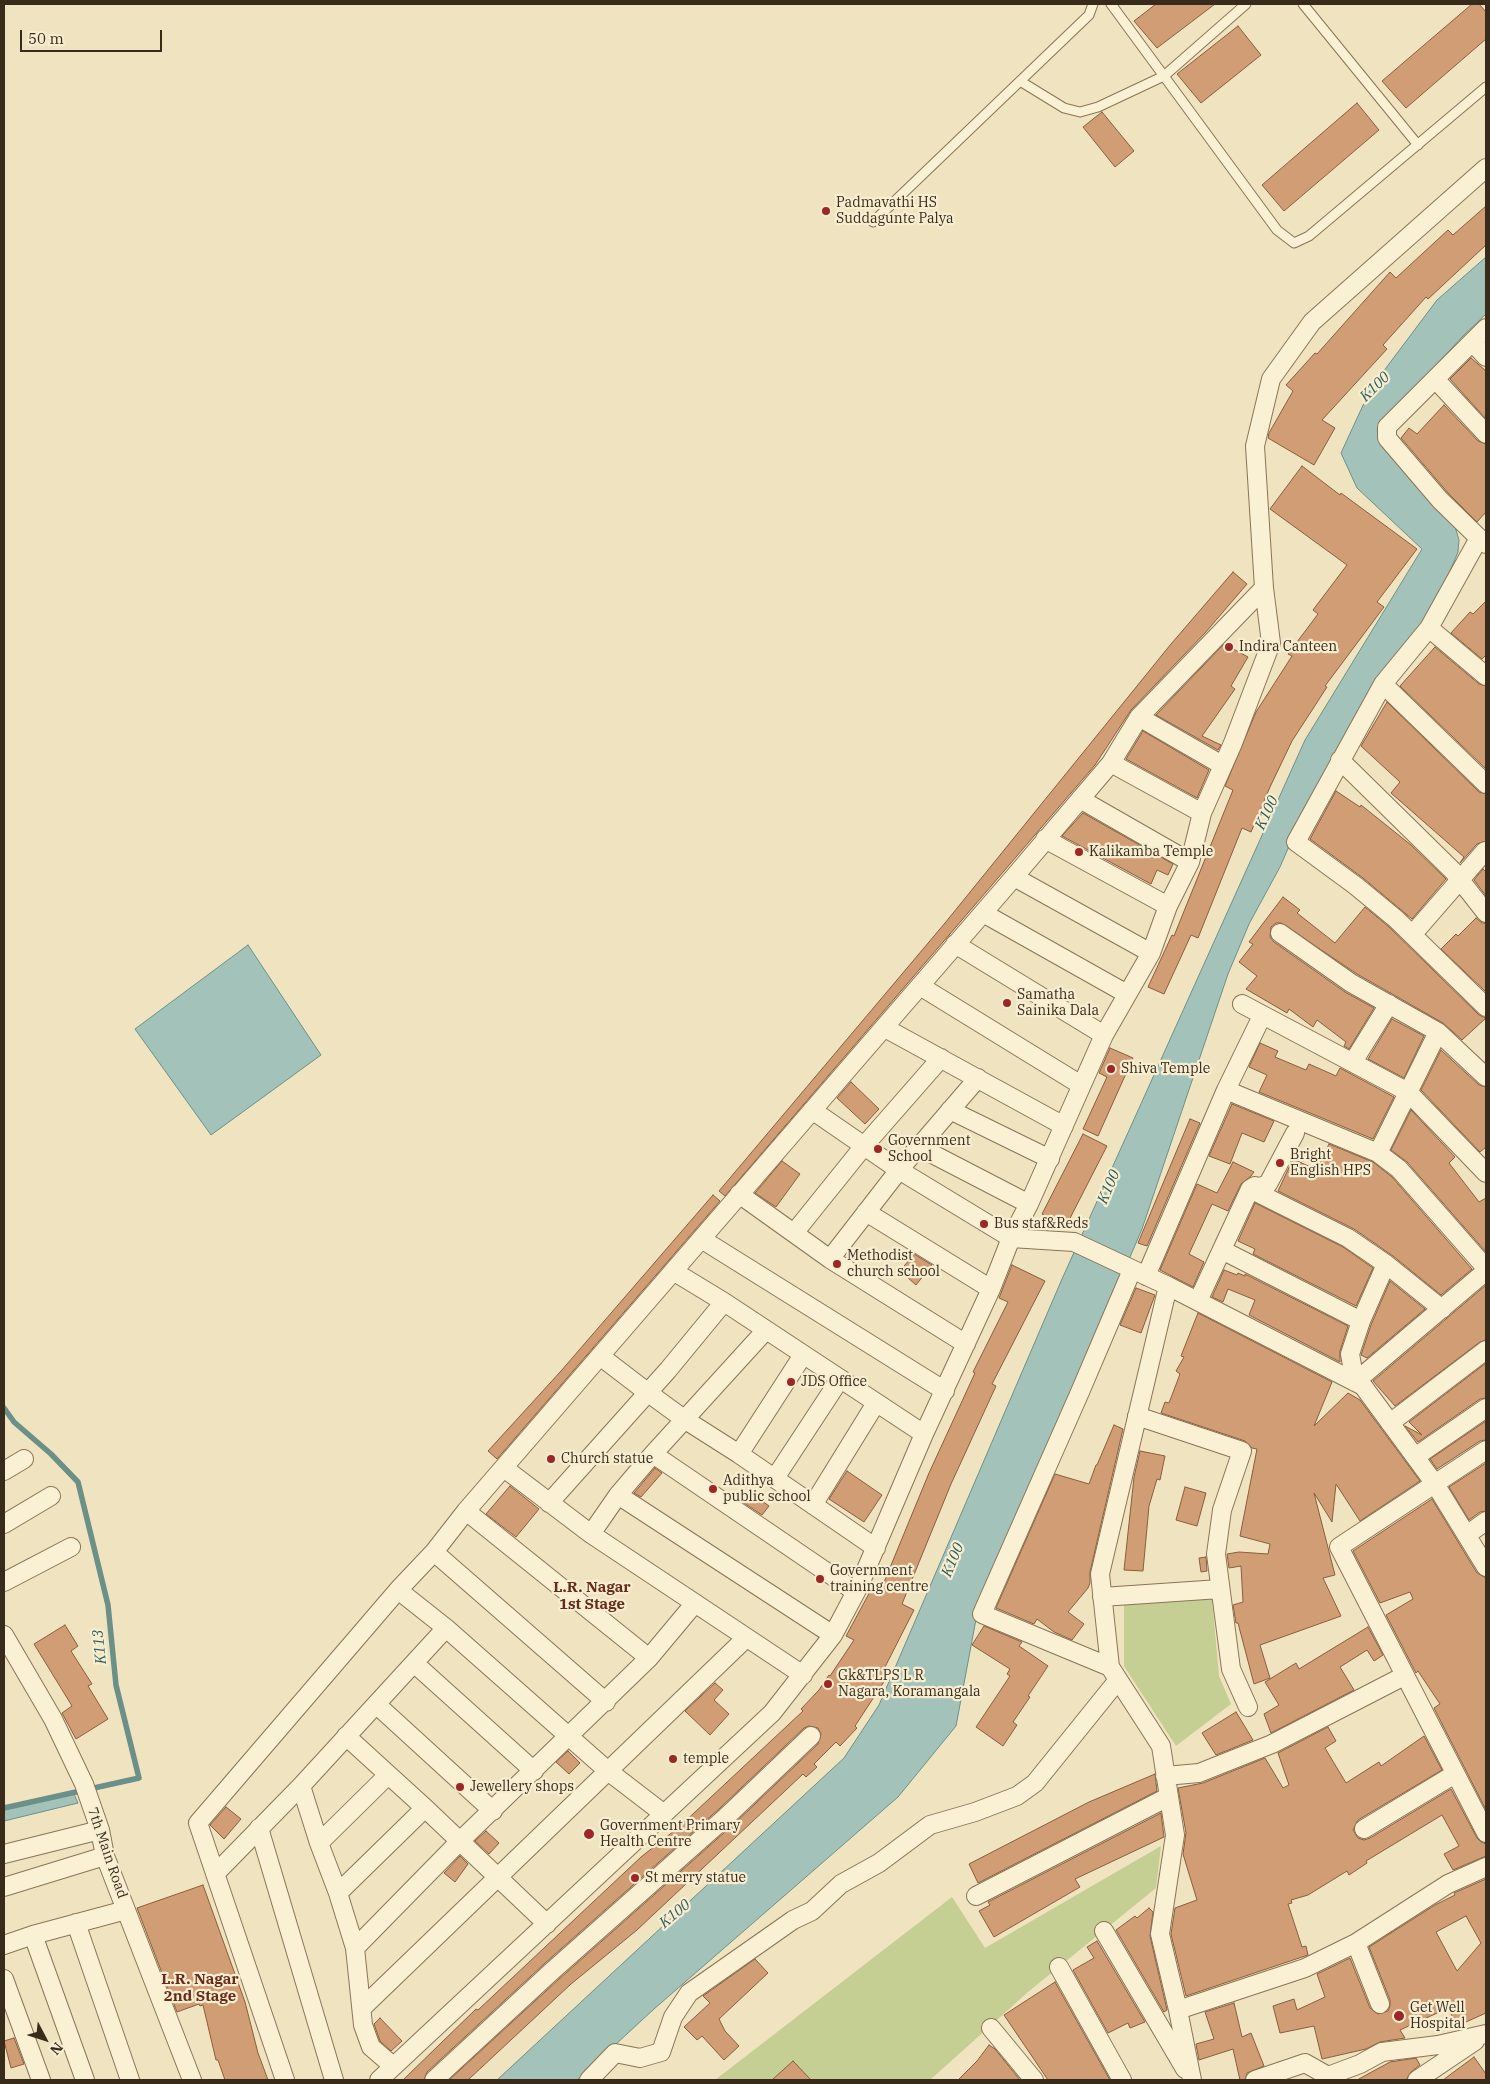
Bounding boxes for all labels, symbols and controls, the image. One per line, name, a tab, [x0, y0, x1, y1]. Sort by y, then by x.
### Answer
scale bar	[22, 20, 165, 52]
text: 50 m	[28, 29, 64, 48]
place label: Padmavathi HS Suddagunte Palya	[836, 195, 954, 228]
marker: Padmavathi HS Suddagunte Palya	[820, 205, 832, 217]
water label: K100	[1356, 368, 1394, 406]
place label: Indira Canteen	[1239, 639, 1337, 655]
marker: Indira Canteen	[1223, 641, 1235, 653]
water label: K100	[1252, 793, 1282, 833]
place label: Kalikamba Temple	[1089, 844, 1213, 860]
marker: Kalikamba Temple	[1073, 846, 1085, 858]
place label: Samatha Sainika Dala	[1017, 987, 1099, 1020]
marker: Samatha Sainika Dala	[1001, 997, 1013, 1009]
place label: Shiva Temple	[1121, 1061, 1210, 1077]
marker: Shiva Temple	[1105, 1063, 1117, 1075]
place label: Government School	[888, 1133, 971, 1166]
marker: Government School	[872, 1143, 884, 1155]
place label: Bright English HPS	[1290, 1147, 1371, 1180]
marker: Bright English HPS	[1274, 1157, 1286, 1169]
water label: K100	[1094, 1168, 1124, 1206]
place label: Bus staf&Reds	[994, 1216, 1088, 1232]
marker: Bus staf&Reds	[978, 1218, 990, 1230]
place label: Methodist church school	[847, 1248, 940, 1280]
marker: Methodist church school	[831, 1258, 843, 1270]
place label: JDS Office	[801, 1374, 867, 1390]
marker: JDS Office	[785, 1376, 797, 1388]
place label: Church statue	[561, 1451, 653, 1467]
marker: Church statue	[545, 1453, 557, 1465]
place label: Adithya public school	[723, 1473, 811, 1505]
marker: Adithya public school	[707, 1483, 719, 1495]
water label: K100	[938, 1541, 968, 1579]
place label: Government training centre	[830, 1563, 929, 1595]
marker: Government training centre	[814, 1573, 826, 1585]
district label: L.R. Nagar 1st Stage	[553, 1579, 631, 1614]
water label: K113	[89, 1629, 111, 1665]
place label: Gk&TLPS L R Nagara, Koramangala	[838, 1668, 981, 1700]
marker: Gk&TLPS L R Nagara, Koramangala	[822, 1678, 834, 1690]
place label: temple	[683, 1751, 729, 1767]
marker: temple	[667, 1753, 679, 1765]
place label: Jewellery shops	[470, 1779, 574, 1795]
marker: Jewellery shops	[454, 1781, 466, 1793]
street label: 7th Main Road	[84, 1805, 130, 1901]
place label: Government Primary Health Centre	[600, 1818, 740, 1850]
marker: Government Primary Health Centre	[582, 1827, 596, 1841]
place label: St merry statue	[645, 1870, 746, 1886]
marker: St merry statue	[629, 1872, 641, 1884]
water label: K100	[656, 1896, 694, 1932]
district label: L.R. Nagar 2nd Stage	[161, 1971, 239, 2006]
place label: Get Well Hospital	[1410, 2000, 1466, 2032]
marker: Get Well Hospital	[1392, 2009, 1406, 2023]
north arrow	[20, 2014, 70, 2064]
text: N	[46, 2039, 67, 2059]

